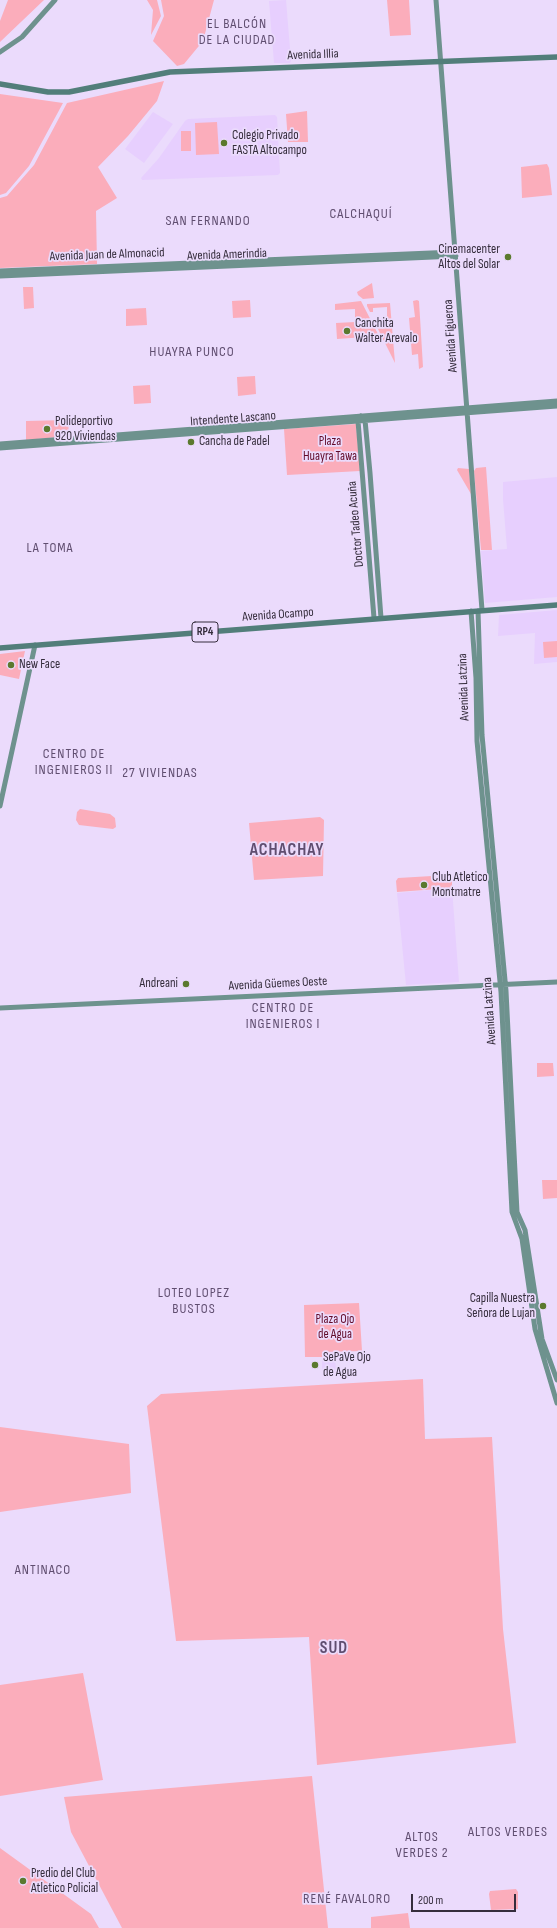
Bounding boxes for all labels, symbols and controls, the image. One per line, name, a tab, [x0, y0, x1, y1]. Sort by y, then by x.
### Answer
district label: EL BALCÓN DE LA CIUDAD	[199, 16, 275, 48]
street label: Avenida Illia	[287, 46, 339, 64]
place label: Colegio Privado FASTA Altocampo	[232, 128, 307, 159]
marker: Colegio Privado FASTA Altocampo	[219, 138, 229, 148]
district label: CALCHAQUÍ	[329, 206, 393, 222]
district label: SAN FERNANDO	[165, 213, 251, 229]
place label: Cinemacenter Altos del Solar	[438, 242, 500, 273]
street label: Avenida Juan de Almonacid	[49, 245, 165, 265]
street label: Avenida Amerindia	[187, 246, 267, 264]
marker: Cinemacenter Altos del Solar	[503, 252, 513, 262]
street label: Avenida Figueroa	[441, 299, 461, 373]
place label: Canchita Walter Arevalo	[355, 316, 418, 347]
marker: Canchita Walter Arevalo	[342, 326, 352, 336]
district label: HUAYRA PUNCO	[149, 344, 235, 360]
street label: Intendente Lascano	[190, 408, 276, 430]
place label: Polideportivo 920 Viviendas	[55, 414, 116, 445]
marker: Polideportivo 920 Viviendas	[42, 424, 52, 434]
place label: Cancha de Padel	[199, 434, 270, 450]
park label: Plaza Huayra Tawa	[303, 434, 357, 465]
marker: Cancha de Padel	[186, 437, 196, 447]
street label: Doctor Tadeo Acuña	[344, 480, 368, 568]
district label: LA TOMA	[26, 540, 74, 556]
street label: Avenida Ocampo	[242, 605, 314, 625]
road number: RP4	[192, 622, 218, 642]
street label: Avenida Latzina	[455, 653, 473, 721]
place label: New Face	[19, 657, 60, 673]
marker: New Face	[6, 660, 16, 670]
district label: CENTRO DE INGENIEROS II	[35, 746, 113, 778]
district label: 27 VIVIENDAS	[122, 765, 198, 781]
district label: ACHACHAY	[250, 841, 324, 861]
place label: Club Atletico Montmatre	[432, 870, 488, 901]
marker: Club Atletico Montmatre	[419, 880, 429, 890]
street label: Avenida Güemes Oeste	[228, 974, 328, 994]
place label: Andreani	[139, 976, 178, 992]
street label: Avenida Latzina	[480, 977, 500, 1045]
marker: Andreani	[181, 979, 191, 989]
district label: CENTRO DE INGENIEROS I	[246, 1000, 320, 1032]
district label: LOTEO LOPEZ BUSTOS	[158, 1285, 230, 1318]
place label: Capilla Nuestra Señora de Lujan	[467, 1291, 535, 1322]
marker: Capilla Nuestra Señora de Lujan	[538, 1301, 548, 1311]
park label: Plaza Ojo de Agua	[316, 1312, 354, 1343]
place label: SePaVe Ojo de Agua	[323, 1350, 371, 1381]
marker: SePaVe Ojo de Agua	[310, 1360, 320, 1370]
district label: ANTINACO	[15, 1562, 71, 1578]
district label: SUD	[320, 1639, 348, 1659]
district label: ALTOS VERDES	[468, 1824, 548, 1840]
district label: ALTOS VERDES 2	[395, 1829, 449, 1862]
place label: Predio del Club Atletico Policial	[31, 1866, 98, 1897]
marker: Predio del Club Atletico Policial	[18, 1876, 28, 1886]
scale bar	[413, 1886, 518, 1912]
district label: RENÉ FAVALORO	[303, 1891, 391, 1907]
text: 200 m	[418, 1893, 443, 1908]

